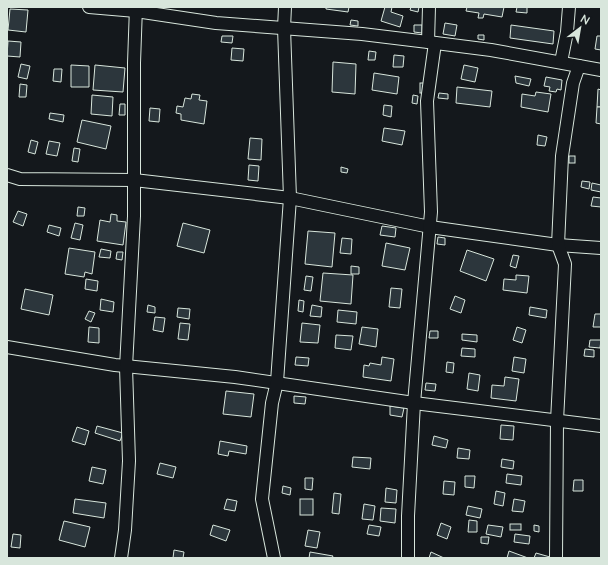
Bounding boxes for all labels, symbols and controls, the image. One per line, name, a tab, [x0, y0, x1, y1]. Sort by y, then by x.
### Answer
north arrow	[560, 8, 600, 48]
text: N	[578, 11, 592, 27]

